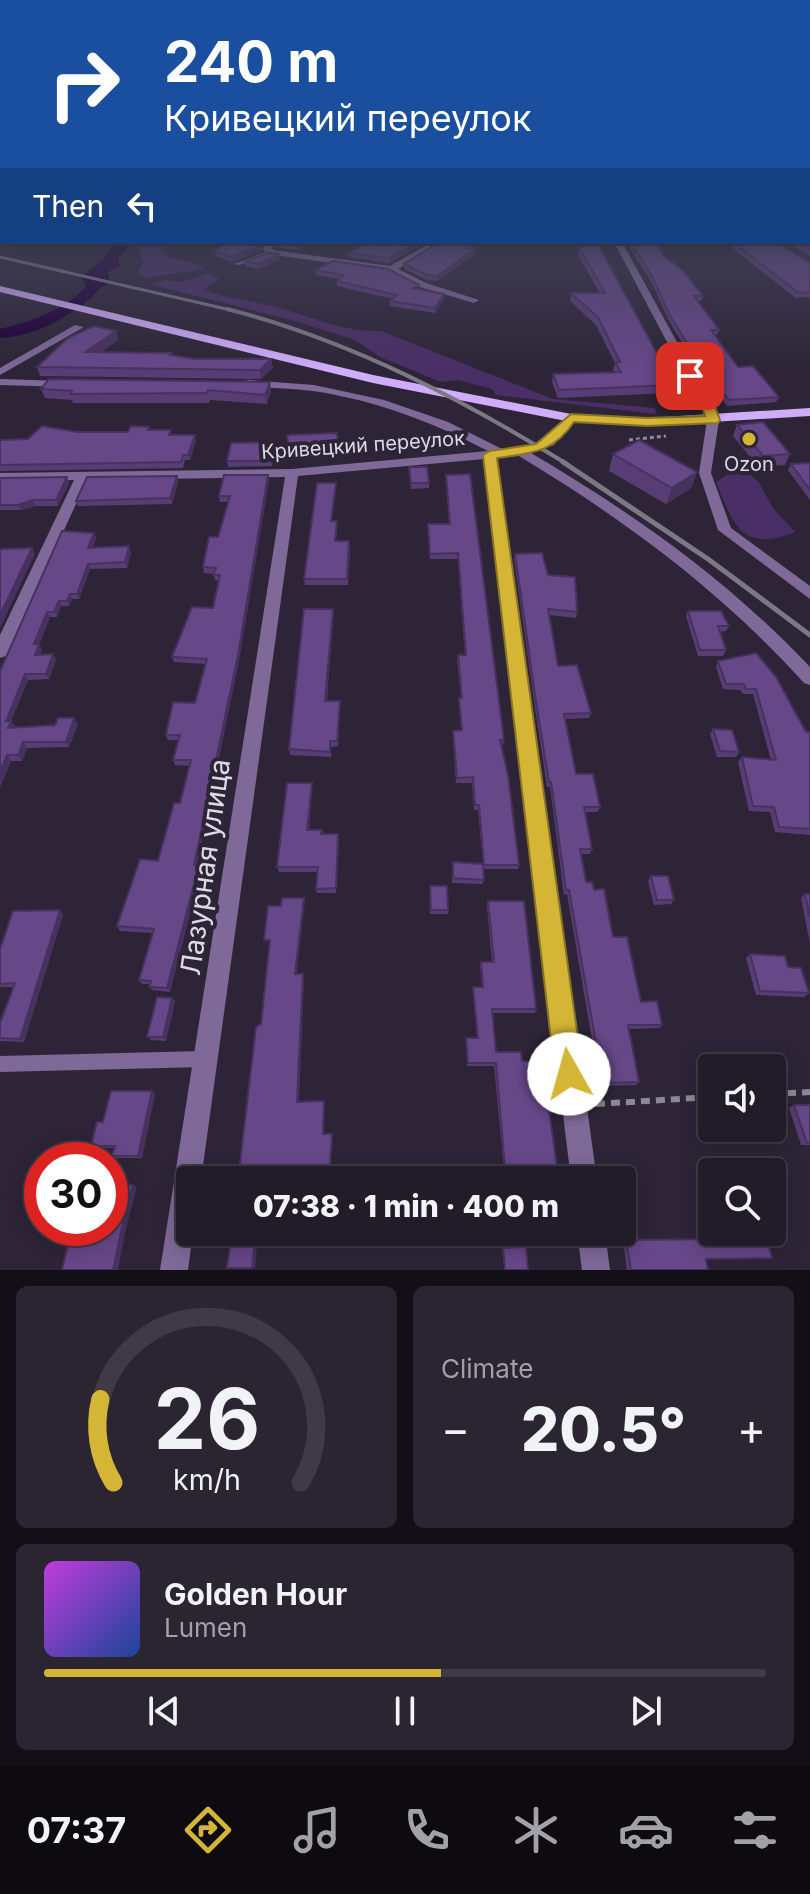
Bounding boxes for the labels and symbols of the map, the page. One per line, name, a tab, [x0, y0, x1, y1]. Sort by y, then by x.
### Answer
pin	[656, 342, 724, 410]
street label: Кривецкий переулок	[260, 426, 466, 464]
marker: Ozon	[740, 430, 758, 448]
place label: Ozon	[724, 452, 774, 476]
street label: Лазурная улица	[173, 757, 237, 977]
position arrow	[527, 1032, 611, 1116]
speed limit sign: 30	[24, 1142, 128, 1246]

